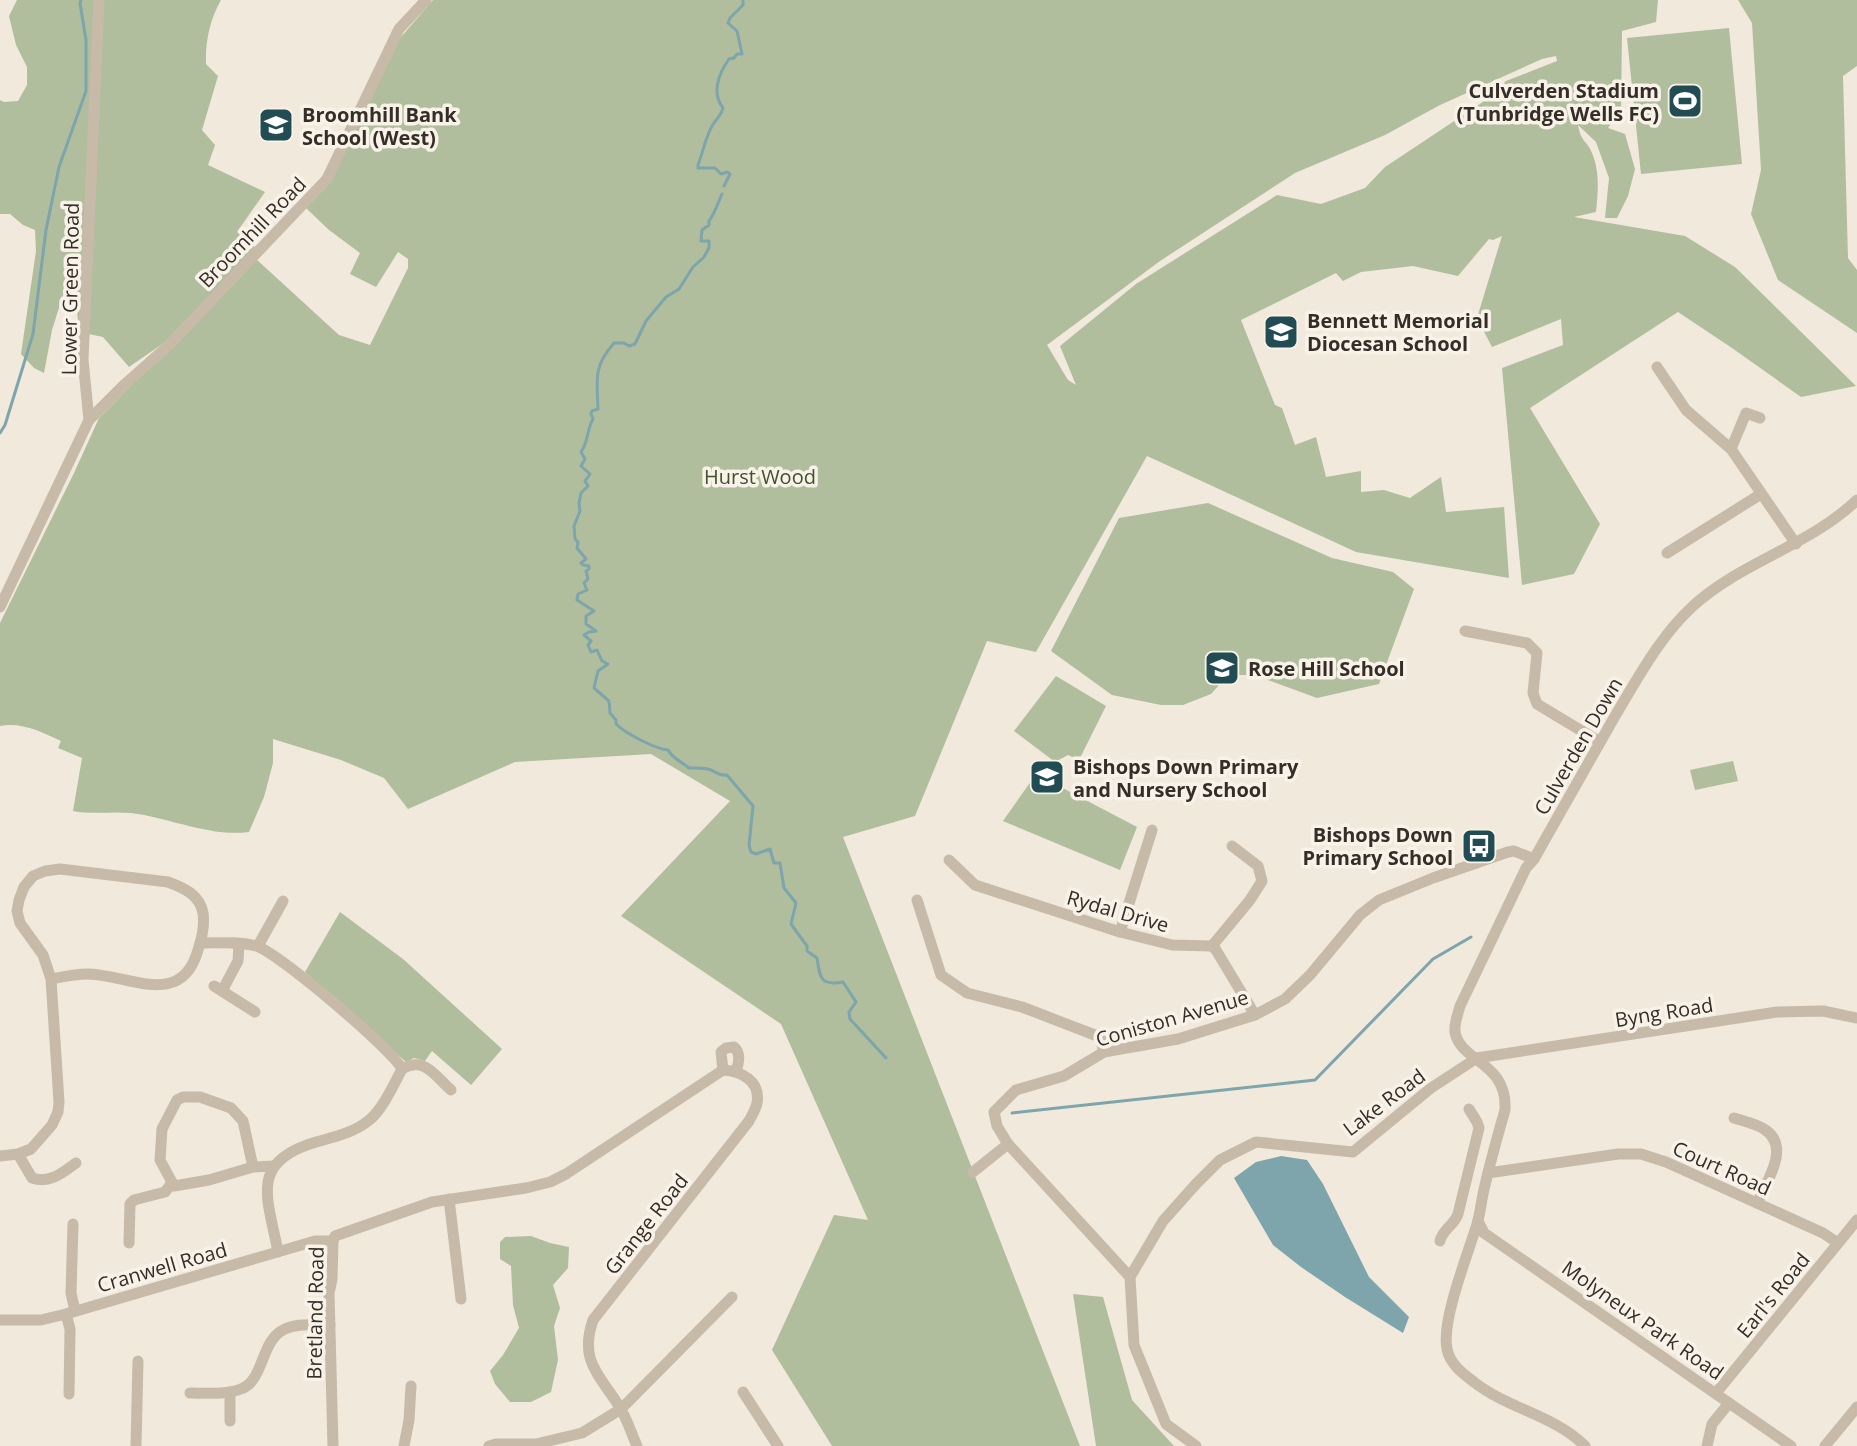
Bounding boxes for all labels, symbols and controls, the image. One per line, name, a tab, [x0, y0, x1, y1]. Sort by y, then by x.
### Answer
place label: Culverden Stadium (Tunbridge Wells FC)	[1457, 77, 1659, 127]
sports icon: Culverden Stadium (Tunbridge Wells FC)	[1666, 82, 1704, 120]
place label: Broomhill Bank School (West)	[302, 101, 457, 151]
school or university icon: Broomhill Bank School (West)	[257, 106, 295, 144]
street label: Broomhill Road	[192, 171, 312, 293]
street label: Lower Green Road	[55, 202, 85, 376]
place label: Bennett Memorial Diocesan School	[1307, 307, 1489, 357]
school or university icon: Bennett Memorial Diocesan School	[1262, 313, 1300, 351]
park label: Hurst Wood	[704, 463, 816, 490]
school or university icon: Rose Hill School	[1203, 649, 1241, 687]
place label: Rose Hill School	[1248, 655, 1405, 682]
street label: Culverden Down	[1528, 672, 1628, 820]
place label: Bishops Down Primary and Nursery School	[1073, 753, 1299, 803]
school or university icon: Bishops Down Primary and Nursery School	[1028, 758, 1066, 796]
place label: Bishops Down Primary School	[1303, 821, 1453, 871]
bus stop icon: Bishops Down Primary School	[1460, 827, 1498, 865]
street label: Rydal Drive	[1064, 884, 1172, 938]
street label: Coniston Avenue	[1092, 983, 1252, 1053]
street label: Byng Road	[1613, 991, 1715, 1033]
street label: Lake Road	[1337, 1062, 1431, 1142]
street label: Court Road	[1668, 1134, 1776, 1202]
street label: Grange Road	[598, 1168, 694, 1280]
street label: Cranwell Road	[94, 1236, 230, 1298]
street label: Bretland Road	[300, 1246, 330, 1380]
street label: Earl's Road	[1730, 1247, 1816, 1343]
street label: Molyneux Park Road	[1557, 1254, 1729, 1386]

